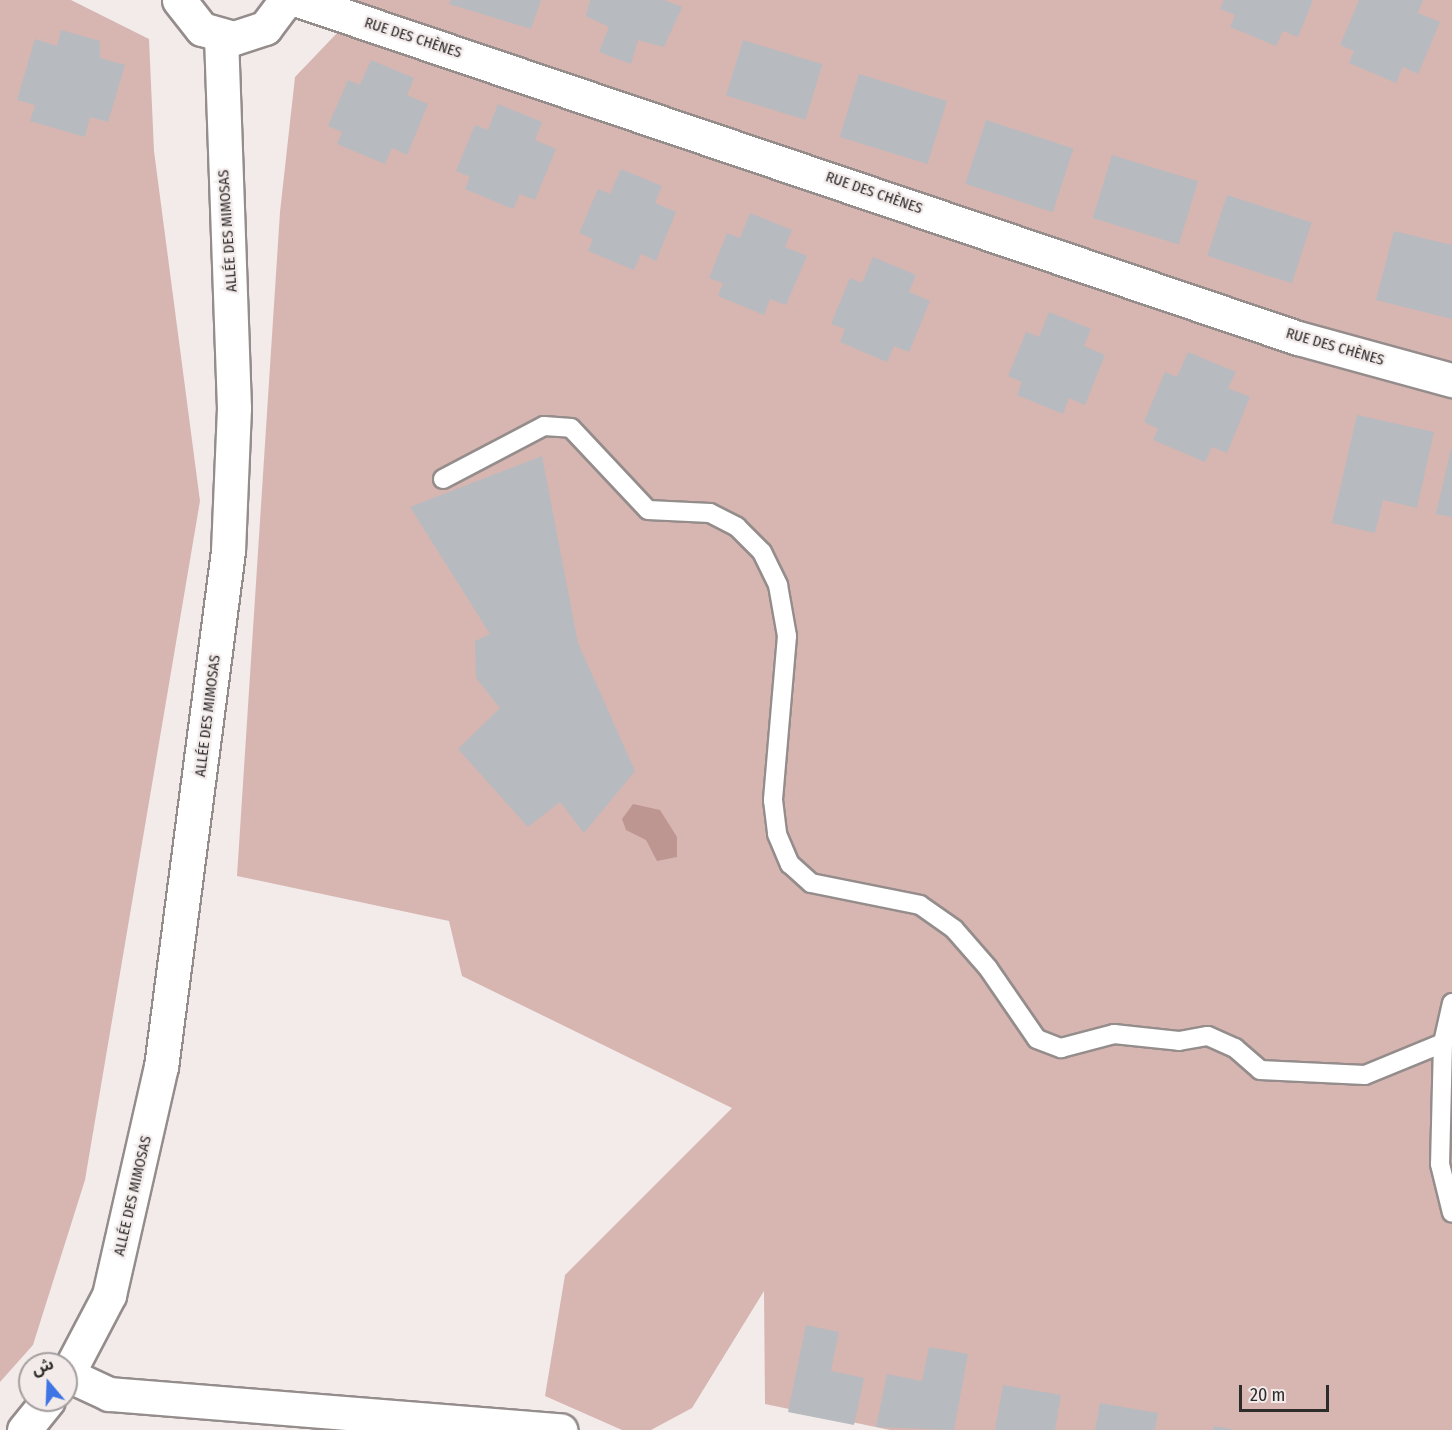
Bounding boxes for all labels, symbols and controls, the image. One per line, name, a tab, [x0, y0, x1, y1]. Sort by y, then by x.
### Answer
street label: RUE DES CHÈNES	[362, 14, 464, 62]
street label: RUE DES CHÈNES	[823, 168, 925, 218]
street label: ALLÉE DES MIMOSAS	[215, 169, 241, 293]
street label: RUE DES CHÈNES	[1284, 324, 1386, 370]
street label: ALLÉE DES MIMOSAS	[192, 654, 224, 778]
street label: ALLÉE DES MIMOSAS	[110, 1134, 156, 1258]
north arrow	[18, 1352, 78, 1412]
text: ش	[29, 1354, 56, 1379]
scale bar	[1242, 1373, 1332, 1411]
text: 20 m	[1250, 1384, 1285, 1406]

